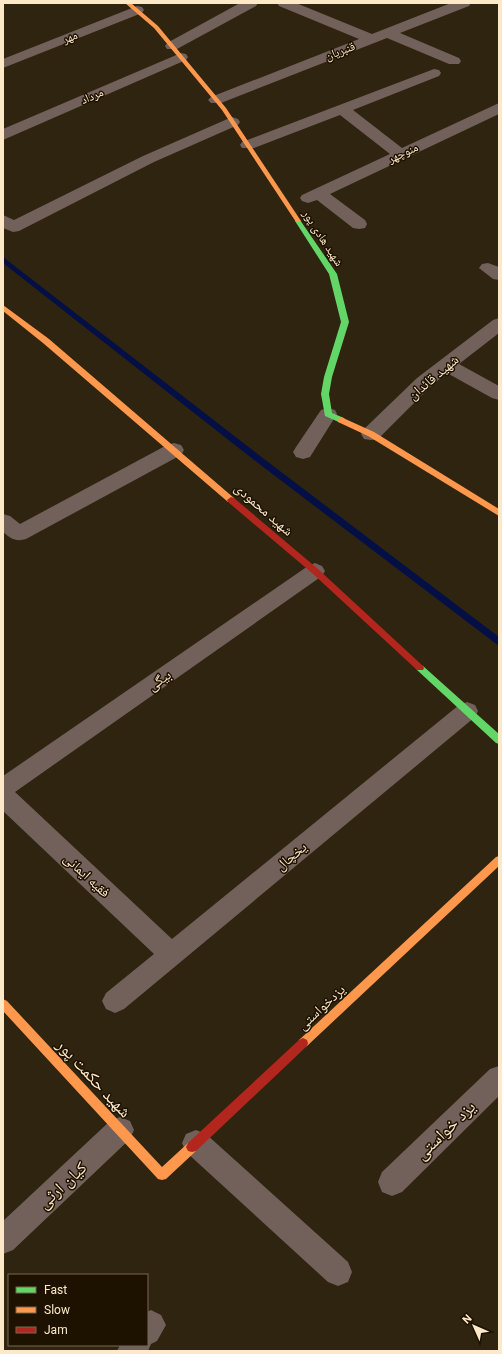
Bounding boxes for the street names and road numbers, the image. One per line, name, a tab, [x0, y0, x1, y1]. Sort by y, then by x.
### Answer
street label: مهر	[60, 28, 80, 47]
street label: قنبریان	[323, 39, 357, 63]
street label: مرداد	[79, 85, 105, 107]
street label: منوچهر	[385, 140, 420, 166]
street label: شهید هادی پور	[299, 206, 346, 269]
street label: شهید قائدان	[404, 351, 462, 404]
street label: شهید محمودی	[231, 479, 296, 539]
street label: بیگی	[144, 666, 174, 695]
street label: یخچال	[272, 838, 310, 874]
street label: فقیه ایمانی	[60, 850, 113, 901]
street label: یزدخواستی	[294, 981, 349, 1034]
street label: شهید حکمت پور	[52, 1034, 135, 1122]
street label: یزد خواستی	[411, 1096, 480, 1164]
street label: کیان ارثی	[33, 1157, 91, 1213]

